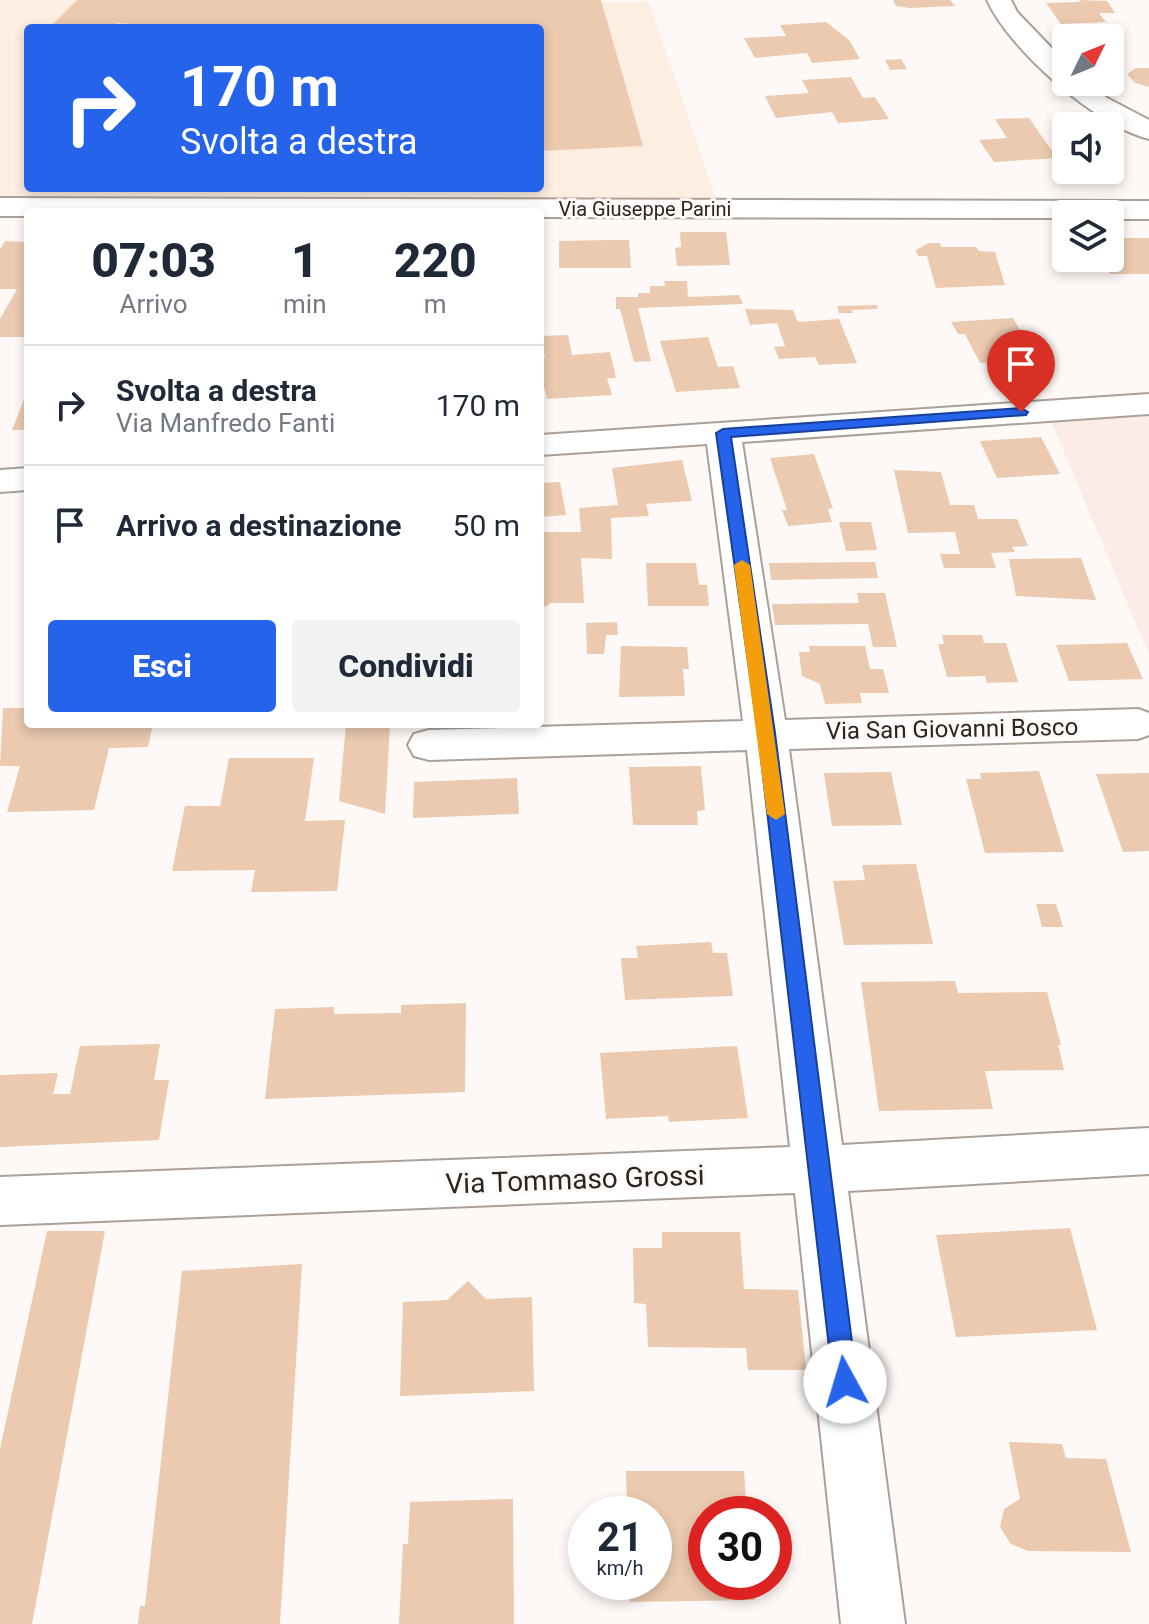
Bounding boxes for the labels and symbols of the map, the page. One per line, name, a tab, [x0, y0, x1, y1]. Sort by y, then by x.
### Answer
north arrow	[1052, 24, 1124, 96]
street label: Via Giuseppe Parini	[559, 197, 731, 221]
pin	[987, 330, 1055, 412]
street label: Via San Giovanni Bosco	[826, 713, 1078, 745]
street label: Via Tommaso Grossi	[445, 1158, 705, 1201]
position arrow	[803, 1340, 887, 1424]
speed limit sign: 30	[688, 1496, 792, 1600]

